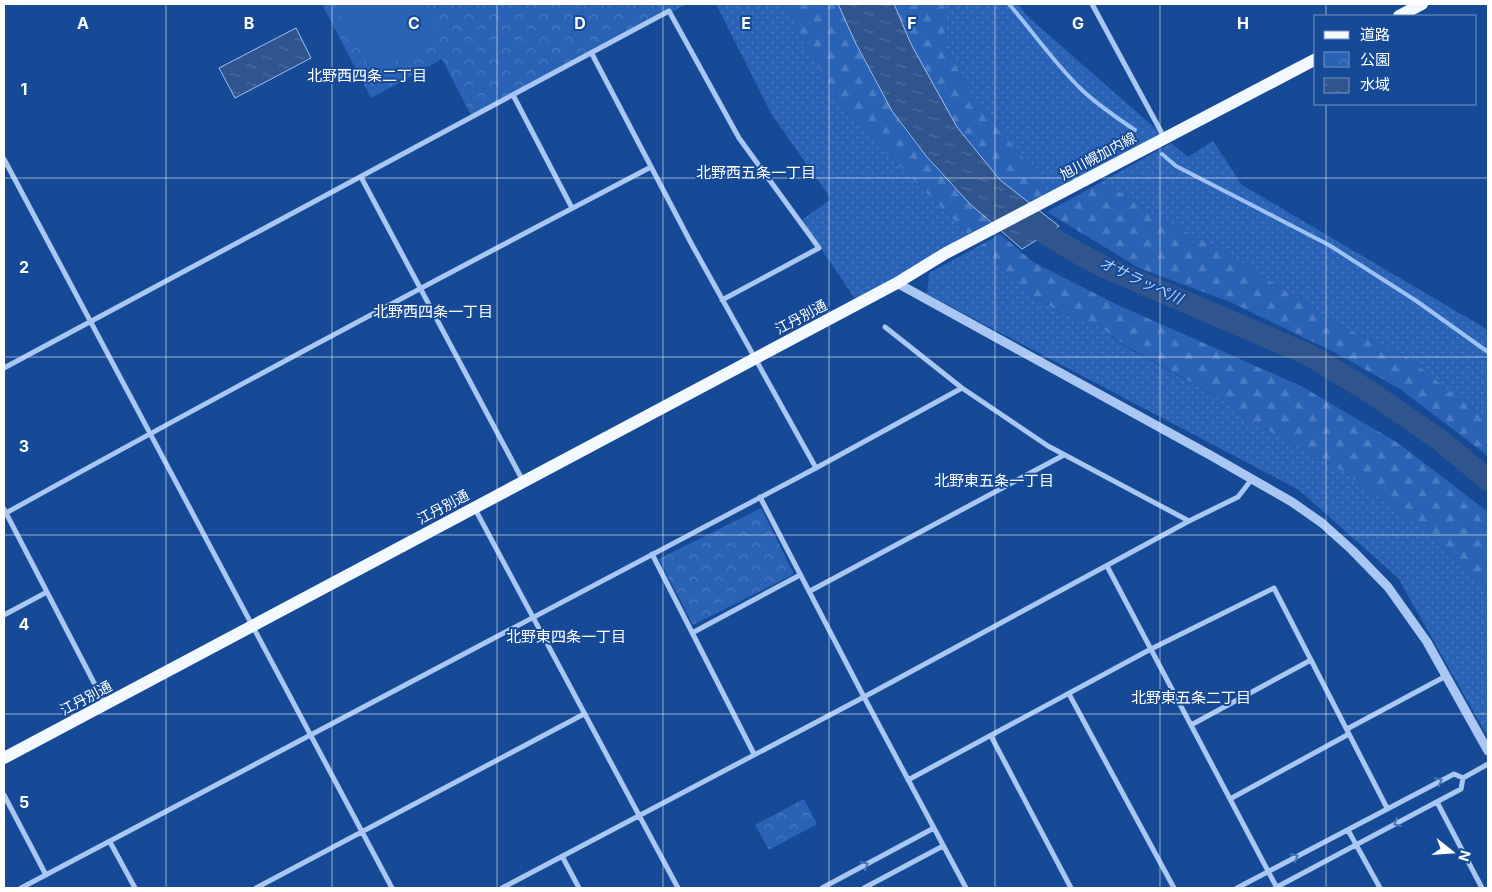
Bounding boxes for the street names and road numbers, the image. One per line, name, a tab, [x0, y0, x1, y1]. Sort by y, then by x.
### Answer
street label: 旭川幌加内線	[1057, 128, 1139, 183]
street label: 江丹別通	[772, 296, 829, 337]
street label: 江丹別通	[414, 486, 471, 527]
street label: 江丹別通	[57, 677, 114, 718]

